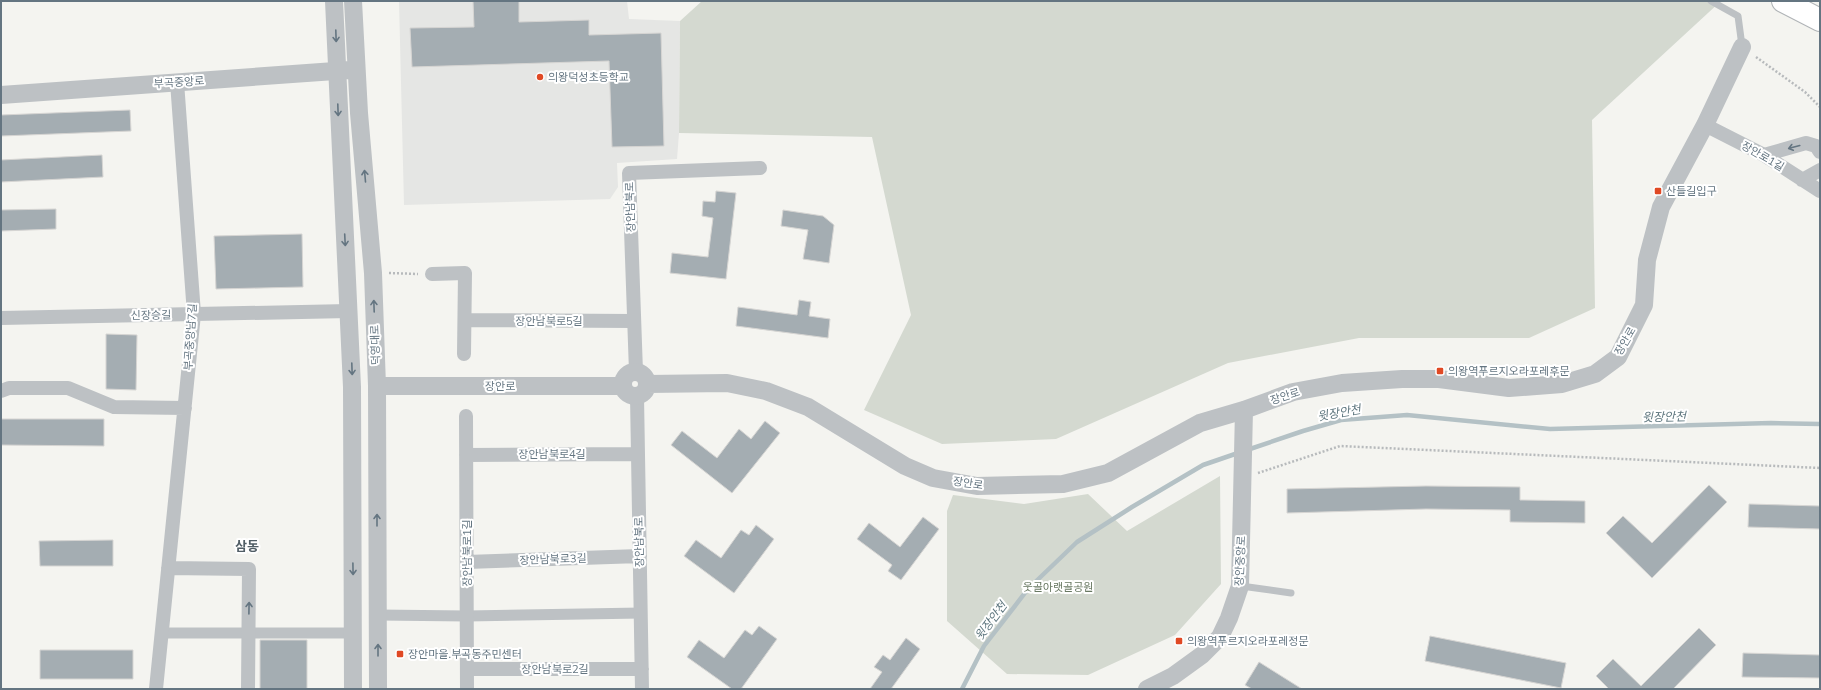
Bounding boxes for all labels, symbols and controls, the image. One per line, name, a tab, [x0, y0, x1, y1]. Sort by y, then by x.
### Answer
one-way arrow	[332, 29, 339, 42]
place label: 의왕덕성초등학교	[548, 70, 629, 84]
marker: 의왕덕성초등학교	[535, 72, 545, 82]
street label: 부곡중앙로	[153, 73, 205, 91]
one-way arrow	[335, 103, 342, 116]
street label: 장안로1길	[1739, 138, 1787, 174]
one-way arrow	[1787, 144, 1800, 151]
one-way arrow	[361, 170, 369, 183]
street label: 장안남북로	[622, 181, 638, 233]
place label: 산들길입구	[1666, 184, 1717, 198]
marker: 산들길입구	[1653, 186, 1663, 196]
one-way arrow	[342, 233, 349, 246]
one-way arrow	[371, 300, 378, 313]
street label: 부곡중앙남7길	[181, 303, 199, 371]
street label: 신장승길	[131, 308, 171, 322]
street label: 장안남북로5길	[515, 314, 583, 328]
street label: 장안로	[1611, 324, 1639, 358]
street label: 덕영대로	[367, 325, 383, 365]
one-way arrow	[348, 362, 355, 375]
place label: 의왕역푸르지오라포레후문	[1448, 364, 1569, 378]
marker: 의왕역푸르지오라포레후문	[1435, 366, 1445, 376]
street label: 장안로	[485, 379, 515, 393]
street label: 장안로	[1268, 385, 1302, 407]
water label: 윗장안천	[1316, 401, 1364, 424]
water label: 윗장안천	[1642, 409, 1688, 424]
street label: 장안남북로4길	[518, 447, 586, 461]
street label: 장안로	[952, 474, 984, 492]
one-way arrow	[373, 514, 381, 527]
street label: 장안남북로	[632, 517, 646, 567]
street label: 장안남북로1길	[460, 519, 474, 587]
street label: 장안중앙로	[1232, 535, 1248, 587]
district label: 삼동	[235, 538, 259, 554]
street label: 장안남북로3길	[519, 551, 587, 567]
one-way arrow	[349, 562, 357, 575]
park label: 웃골아랫골공원	[1023, 580, 1093, 594]
water label: 윗장안천	[971, 597, 1011, 643]
one-way arrow	[245, 602, 253, 615]
place label: 의왕역푸르지오라포레정문	[1187, 634, 1308, 648]
marker: 의왕역푸르지오라포레정문	[1174, 636, 1184, 646]
one-way arrow	[374, 644, 382, 657]
place label: 장안마을.부곡동주민센터	[408, 647, 522, 661]
marker: 장안마을.부곡동주민센터	[395, 649, 405, 659]
street label: 장안남북로2길	[521, 662, 589, 676]

